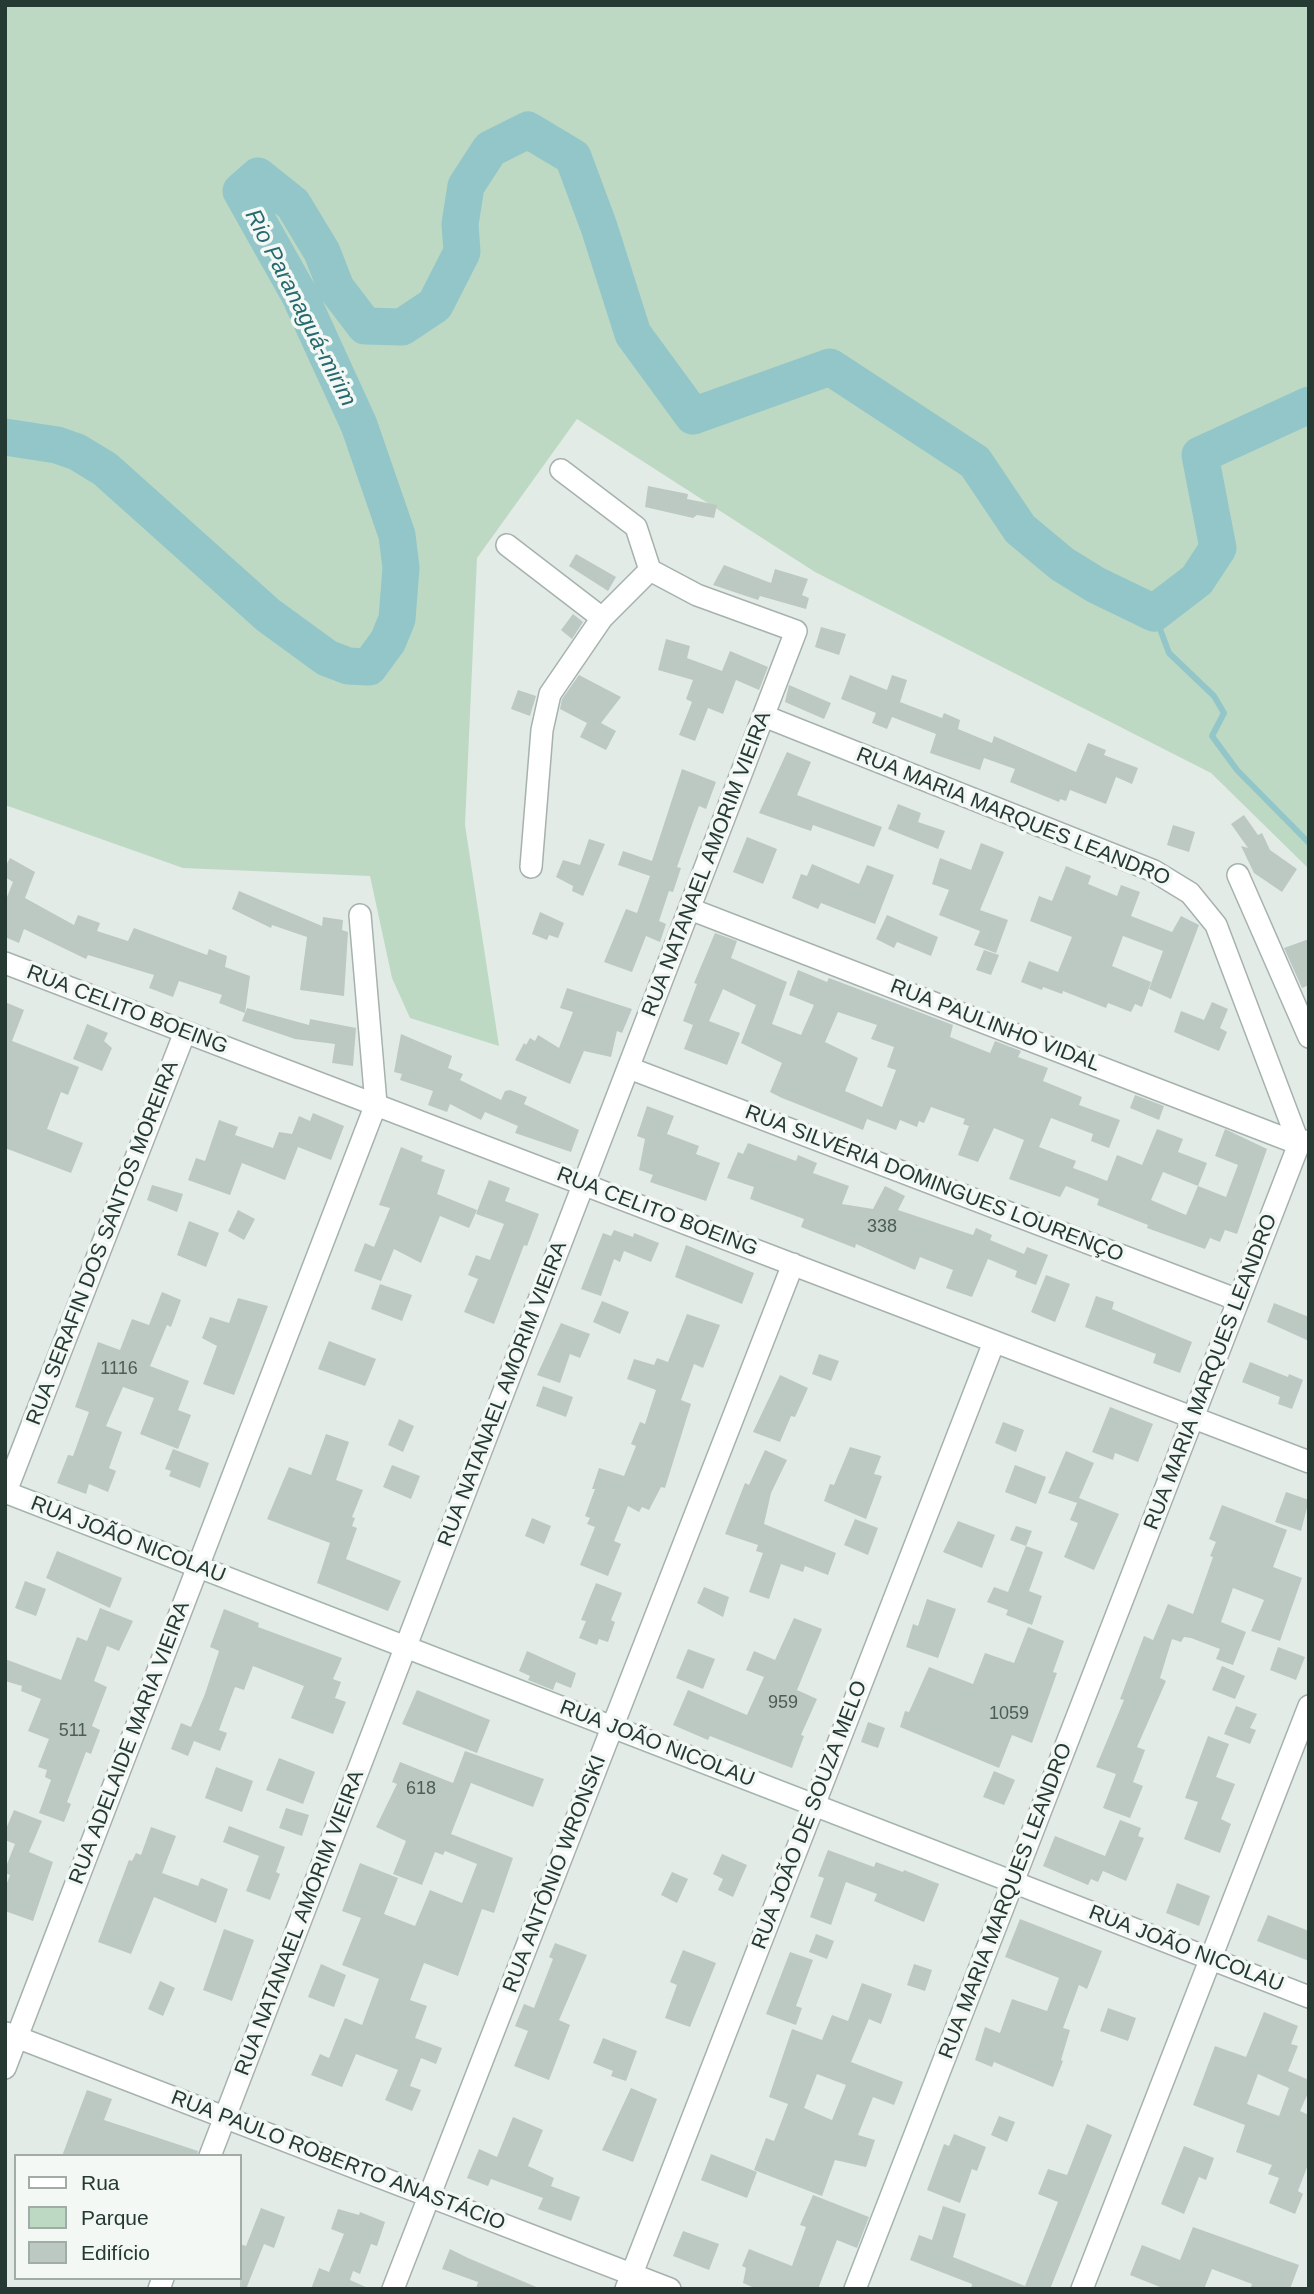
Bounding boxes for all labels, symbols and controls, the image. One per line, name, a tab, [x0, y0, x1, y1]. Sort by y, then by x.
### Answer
water label: Rio Paranaguá-mirim	[238, 205, 362, 411]
street label: RUA NATANAEL AMORIM VIEIRA	[637, 708, 777, 1020]
street label: RUA MARIA MARQUES LEANDRO	[852, 742, 1174, 892]
street label: RUA CELITO BOEING	[23, 960, 231, 1060]
street label: RUA PAULINHO VIDAL	[887, 974, 1103, 1078]
street label: RUA SERAFIN DOS SANTOS MOREIRA	[22, 1057, 184, 1429]
street label: RUA SILVÉRIA DOMINGUES LOURENÇO	[741, 1100, 1127, 1268]
street label: RUA CELITO BOEING	[553, 1162, 761, 1262]
street label: RUA MARIA MARQUES LEANDRO	[1139, 1211, 1283, 1533]
house number: 338	[867, 1216, 897, 1238]
street label: RUA NATANAEL AMORIM VIEIRA	[433, 1238, 573, 1550]
house number: 1116	[100, 1358, 138, 1380]
street label: RUA JOÃO NICOLAU	[27, 1491, 229, 1589]
street label: RUA ADELAIDE MARIA VIEIRA	[64, 1598, 196, 1888]
street label: RUA JOÃO DE SOUZA MELO	[747, 1677, 873, 1953]
house number: 959	[768, 1692, 798, 1714]
street label: RUA JOÃO NICOLAU	[556, 1695, 758, 1793]
house number: 1059	[989, 1703, 1029, 1725]
house number: 511	[59, 1720, 87, 1742]
street label: RUA MARIA MARQUES LEANDRO	[934, 1740, 1078, 2062]
street label: RUA ANTÔNIO WRONSKI	[498, 1752, 612, 1996]
street label: RUA NATANAEL AMORIM VIEIRA	[230, 1767, 370, 2079]
house number: 618	[406, 1778, 436, 1800]
street label: RUA JOÃO NICOLAU	[1085, 1900, 1287, 1998]
street label: RUA PAULO ROBERTO ANASTÁCIO	[167, 2085, 509, 2237]
legend	[14, 2154, 242, 2280]
text: Rua	[81, 2171, 120, 2194]
text: Parque	[81, 2206, 149, 2229]
text: Edifício	[81, 2241, 150, 2264]

